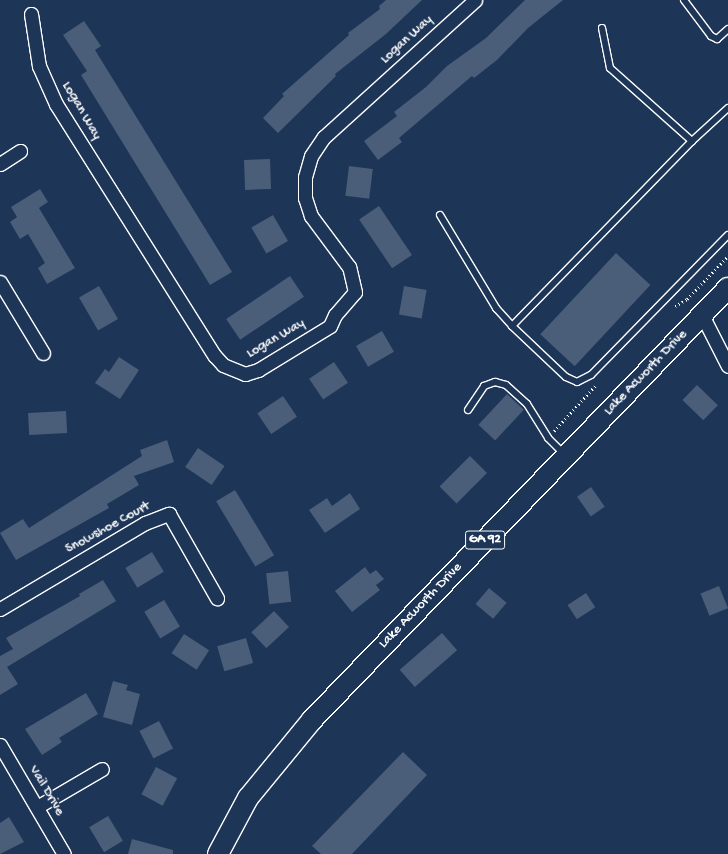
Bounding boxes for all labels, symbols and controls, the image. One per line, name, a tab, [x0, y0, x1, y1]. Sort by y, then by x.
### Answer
street label: Logan Way	[377, 12, 437, 68]
street label: Logan Way	[58, 79, 104, 143]
street label: Logan Way	[244, 316, 308, 362]
street label: Lake Acworth Drive	[601, 327, 691, 419]
street label: Snowshoe Court	[63, 498, 153, 558]
road number: GA 92	[465, 529, 505, 551]
street label: Lake Acworth Drive	[376, 560, 466, 652]
street label: Vail Drive	[25, 763, 67, 819]

